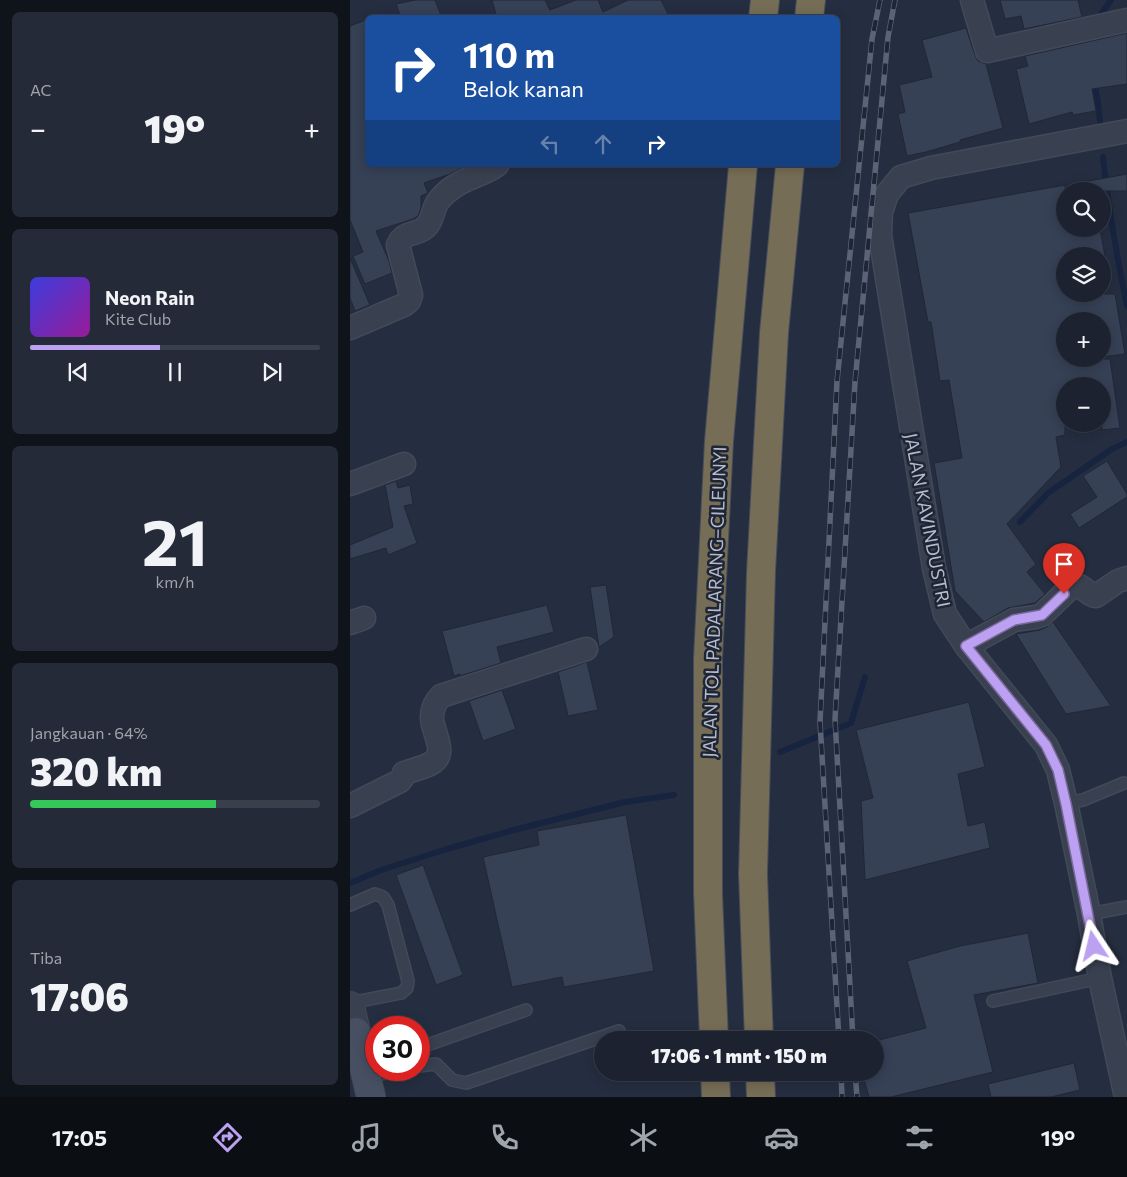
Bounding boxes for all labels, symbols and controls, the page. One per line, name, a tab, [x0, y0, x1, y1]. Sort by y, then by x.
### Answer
text: 110 m	[463, 32, 555, 75]
icon: right	[380, 35, 445, 100]
text: Belok kanan	[463, 75, 584, 102]
text: AC	[30, 80, 52, 99]
text: 19°	[144, 104, 205, 151]
text: −	[30, 111, 46, 145]
text: +	[304, 111, 320, 145]
icon: left	[536, 130, 564, 158]
icon: ahead	[589, 130, 617, 158]
icon: right	[642, 130, 670, 158]
map controls	[1056, 182, 1111, 432]
button: search	[1056, 182, 1111, 237]
button: layers	[1056, 247, 1111, 302]
text: Neon Rain	[105, 286, 195, 309]
text: Kite Club	[105, 309, 171, 328]
button: +	[1056, 312, 1111, 367]
icon: previous	[64, 358, 92, 386]
icon: pause	[161, 358, 189, 386]
icon: next	[258, 358, 286, 386]
button: −	[1056, 377, 1111, 432]
street label: JALAN KAVINDUSTRI	[900, 431, 956, 609]
street label: JALAN TOL PADALARANG–CILEUNYI	[698, 446, 730, 758]
text: 21	[142, 500, 208, 579]
pin	[1043, 543, 1085, 594]
icon: arrive	[1050, 550, 1078, 578]
text: km/h	[156, 572, 194, 591]
text: Jangkauan · 64%	[30, 723, 148, 742]
text: 320 km	[30, 747, 162, 794]
position arrow	[1067, 919, 1119, 971]
text: Tiba	[30, 948, 62, 967]
text: 17:06	[30, 972, 129, 1019]
speed limit sign: 30	[365, 1016, 430, 1081]
text: 17:06 · 1 mnt · 150 m	[651, 1044, 827, 1067]
icon: directions	[210, 1120, 245, 1155]
icon: music	[349, 1120, 384, 1155]
icon: phone	[487, 1120, 522, 1155]
icon: climate	[626, 1120, 661, 1155]
icon: car	[764, 1120, 799, 1155]
icon: filters	[902, 1120, 937, 1155]
text: 17:05	[52, 1124, 107, 1151]
text: 19°	[1041, 1124, 1075, 1151]

